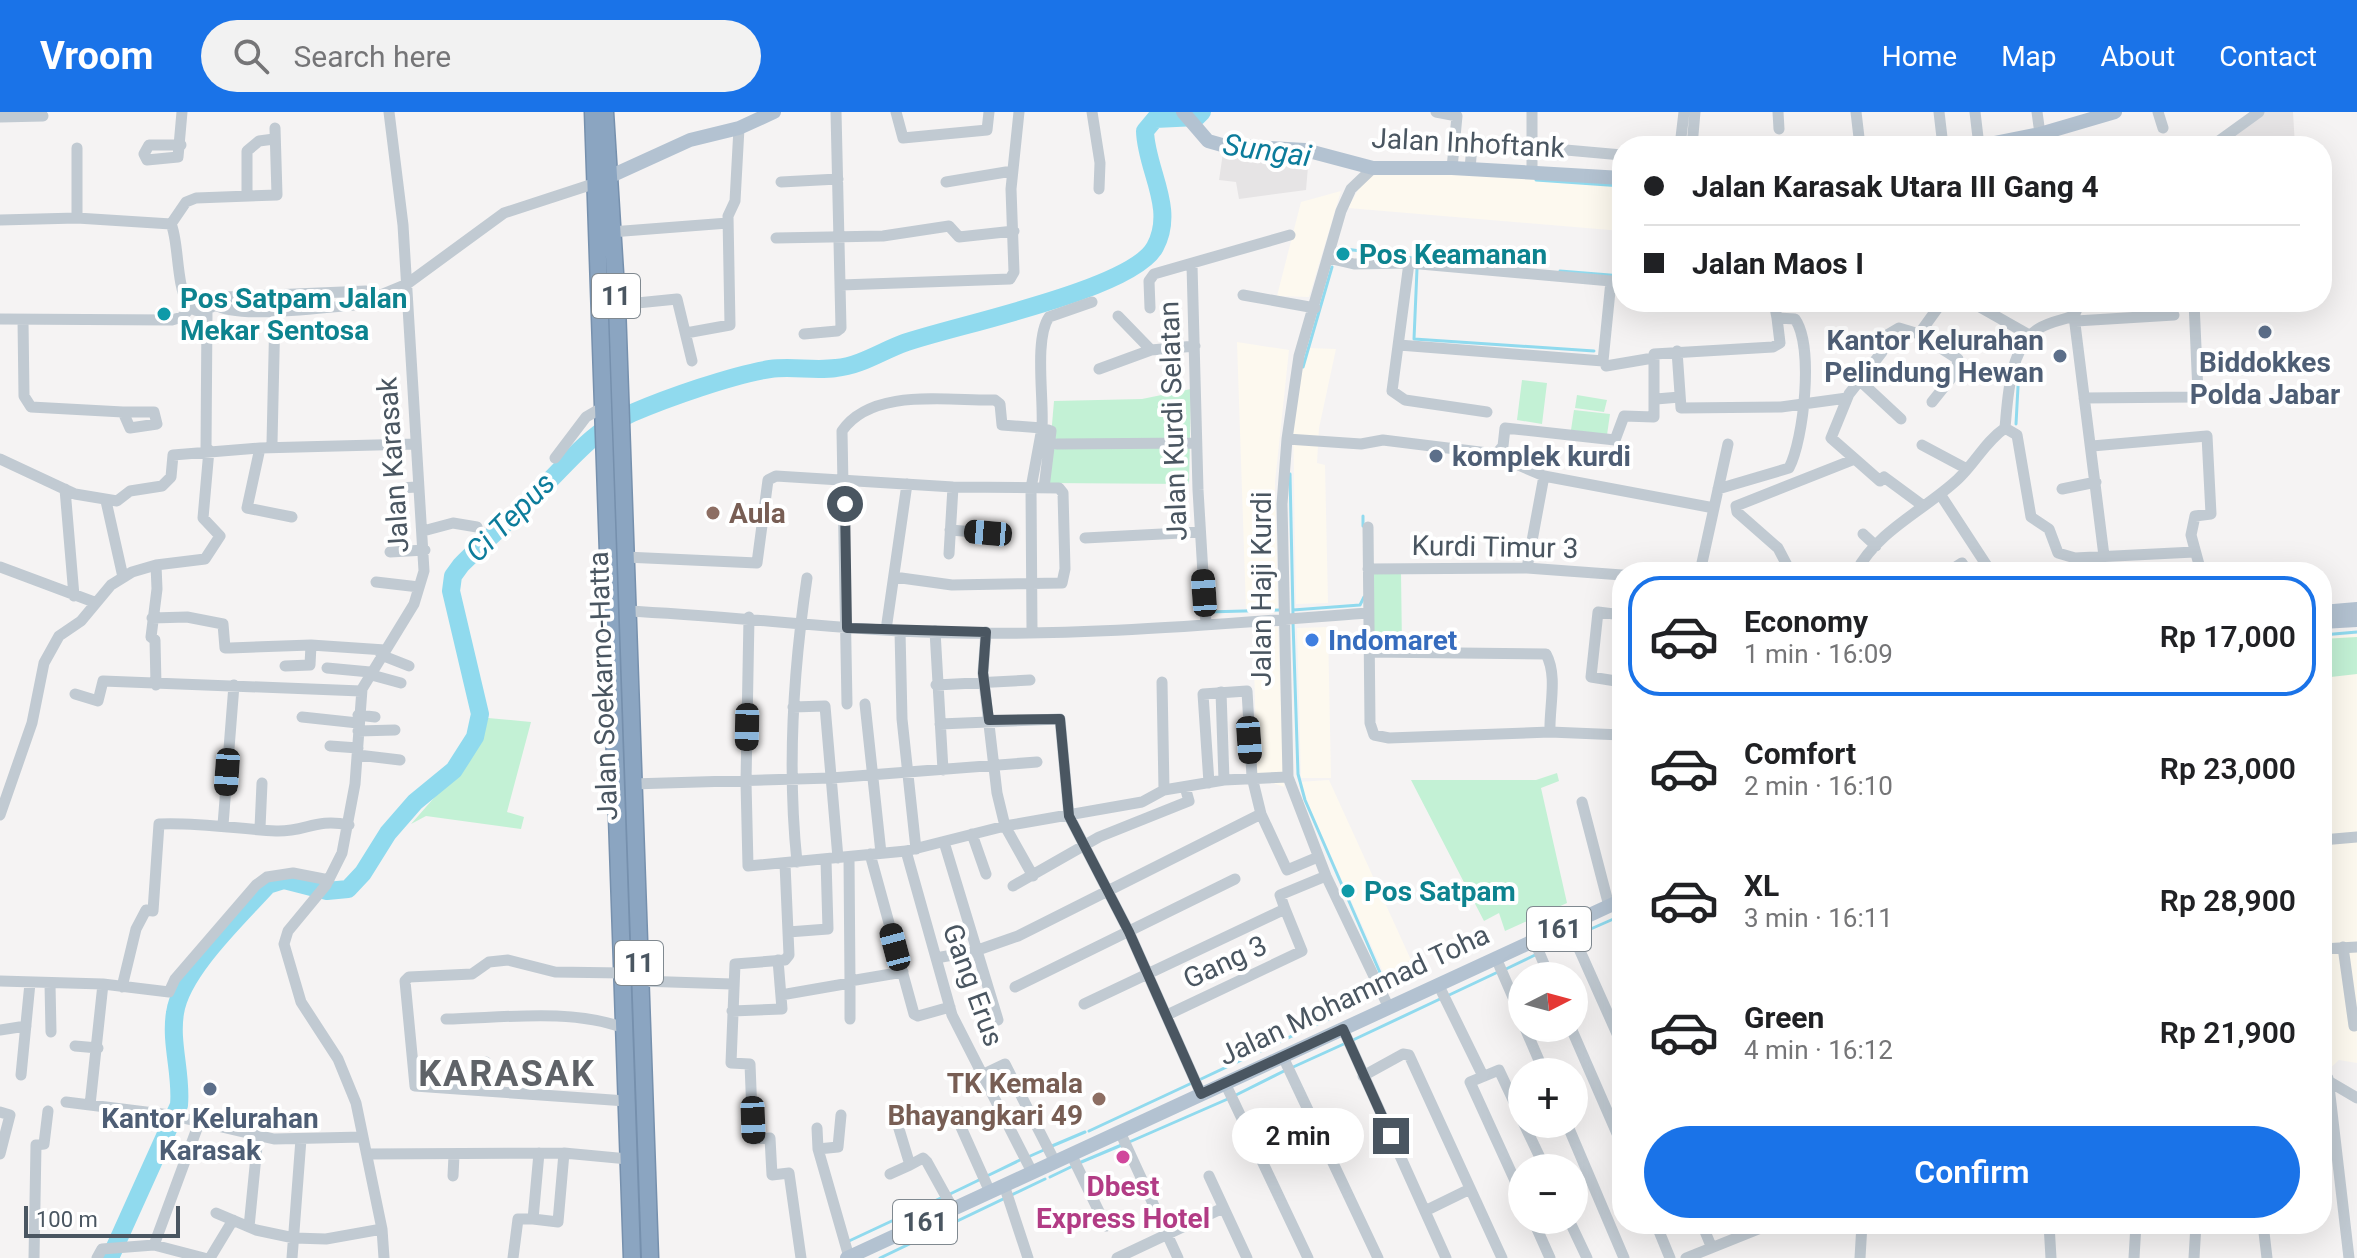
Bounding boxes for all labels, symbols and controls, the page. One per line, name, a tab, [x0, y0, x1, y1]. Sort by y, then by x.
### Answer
search box	[201, 20, 761, 92]
text: Vroom	[40, 34, 153, 78]
icon: search	[229, 34, 273, 78]
text: Search here	[293, 39, 451, 74]
text: Home	[1882, 40, 1957, 73]
text: Map	[2001, 40, 2057, 73]
text: About	[2101, 40, 2175, 73]
text: Contact	[2219, 40, 2317, 73]
street label: Jalan Inhoftank	[1371, 121, 1566, 165]
water label: Sungai	[1221, 127, 1314, 174]
text: Jalan Karasak Utara III Gang 4	[1692, 169, 2099, 204]
place label: Pos Keamanan	[1359, 238, 1547, 271]
marker: Pos Keamanan	[1334, 245, 1352, 263]
text: Jalan Maos I	[1692, 246, 1864, 281]
road number: 11	[592, 274, 640, 318]
place label: Pos Satpam Jalan Mekar Sentosa	[180, 282, 407, 347]
street label: Jalan Kurdi Selatan	[1152, 301, 1194, 541]
marker: Pos Satpam Jalan Mekar Sentosa	[155, 305, 173, 323]
marker: Biddokkes Polda Jabar	[2256, 323, 2274, 341]
place label: Kantor Kelurahan Pelindung Hewan	[1824, 324, 2044, 389]
place label: Biddokkes Polda Jabar	[2190, 346, 2340, 411]
marker: Kantor Kelurahan Pelindung Hewan	[2051, 347, 2069, 365]
street label: Jalan Karasak	[370, 375, 416, 554]
place label: komplek kurdi	[1452, 440, 1631, 473]
marker: komplek kurdi	[1427, 447, 1445, 465]
water label: Ci Tepus	[458, 465, 562, 569]
route start	[827, 486, 863, 522]
street label: Jalan Haji Kurdi	[1245, 491, 1278, 687]
place label: Aula	[729, 497, 786, 530]
marker: Aula	[704, 504, 722, 522]
car	[963, 519, 1013, 547]
street label: Kurdi Timur 3	[1411, 529, 1579, 565]
street label: Jalan Soekarno-Hatta	[582, 551, 624, 821]
car	[1190, 568, 1218, 618]
icon: car	[1648, 600, 1720, 672]
text: Economy	[1744, 604, 1868, 639]
text: Rp 17,000	[2160, 619, 2296, 654]
place label: Indomaret	[1328, 624, 1457, 657]
marker: Indomaret	[1303, 631, 1321, 649]
text: 1 min · 16:09	[1744, 639, 1893, 669]
car	[735, 703, 759, 751]
car	[1235, 715, 1263, 765]
icon: car	[1648, 732, 1720, 804]
text: Comfort	[1744, 736, 1856, 771]
car	[213, 747, 241, 797]
text: Rp 23,000	[2160, 751, 2296, 786]
text: 2 min · 16:10	[1744, 771, 1893, 801]
icon: car	[1648, 864, 1720, 936]
text: XL	[1744, 868, 1779, 903]
place label: Pos Satpam	[1364, 875, 1516, 908]
marker: Pos Satpam	[1339, 882, 1357, 900]
text: Rp 28,900	[2160, 883, 2296, 918]
text: 3 min · 16:11	[1744, 903, 1893, 933]
road number: 161	[1527, 907, 1591, 951]
street label: Jalan Mohammad Toha	[1213, 918, 1495, 1072]
street label: Gang Erus	[936, 919, 1010, 1051]
car	[877, 921, 913, 973]
street label: Gang 3	[1178, 928, 1272, 996]
road number: 11	[615, 941, 663, 985]
north arrow	[1508, 962, 1588, 1042]
map controls	[1508, 962, 1588, 1234]
icon: car	[1648, 996, 1720, 1068]
text: Green	[1744, 1000, 1824, 1035]
text: Rp 21,900	[2160, 1015, 2296, 1050]
text: 4 min · 16:12	[1744, 1035, 1893, 1065]
district label: KARASAK	[418, 1053, 596, 1095]
button: +	[1508, 1058, 1588, 1138]
place label: TK Kemala Bhayangkari 49	[887, 1067, 1083, 1132]
marker: Kantor Kelurahan Karasak	[201, 1080, 219, 1098]
marker: TK Kemala Bhayangkari 49	[1090, 1090, 1108, 1108]
car	[740, 1096, 766, 1144]
place label: Kantor Kelurahan Karasak	[101, 1102, 319, 1167]
callout: 2 min	[1231, 1108, 1363, 1164]
route end	[1373, 1118, 1409, 1154]
text: 2 min	[1265, 1121, 1331, 1151]
button: Confirm	[1644, 1126, 2300, 1218]
marker: Dbest Express Hotel	[1114, 1148, 1132, 1166]
button: −	[1508, 1154, 1588, 1234]
place label: Dbest Express Hotel	[1036, 1170, 1210, 1235]
road number: 161	[893, 1200, 957, 1244]
scale bar	[24, 1202, 180, 1238]
text: 100 m	[36, 1207, 98, 1232]

